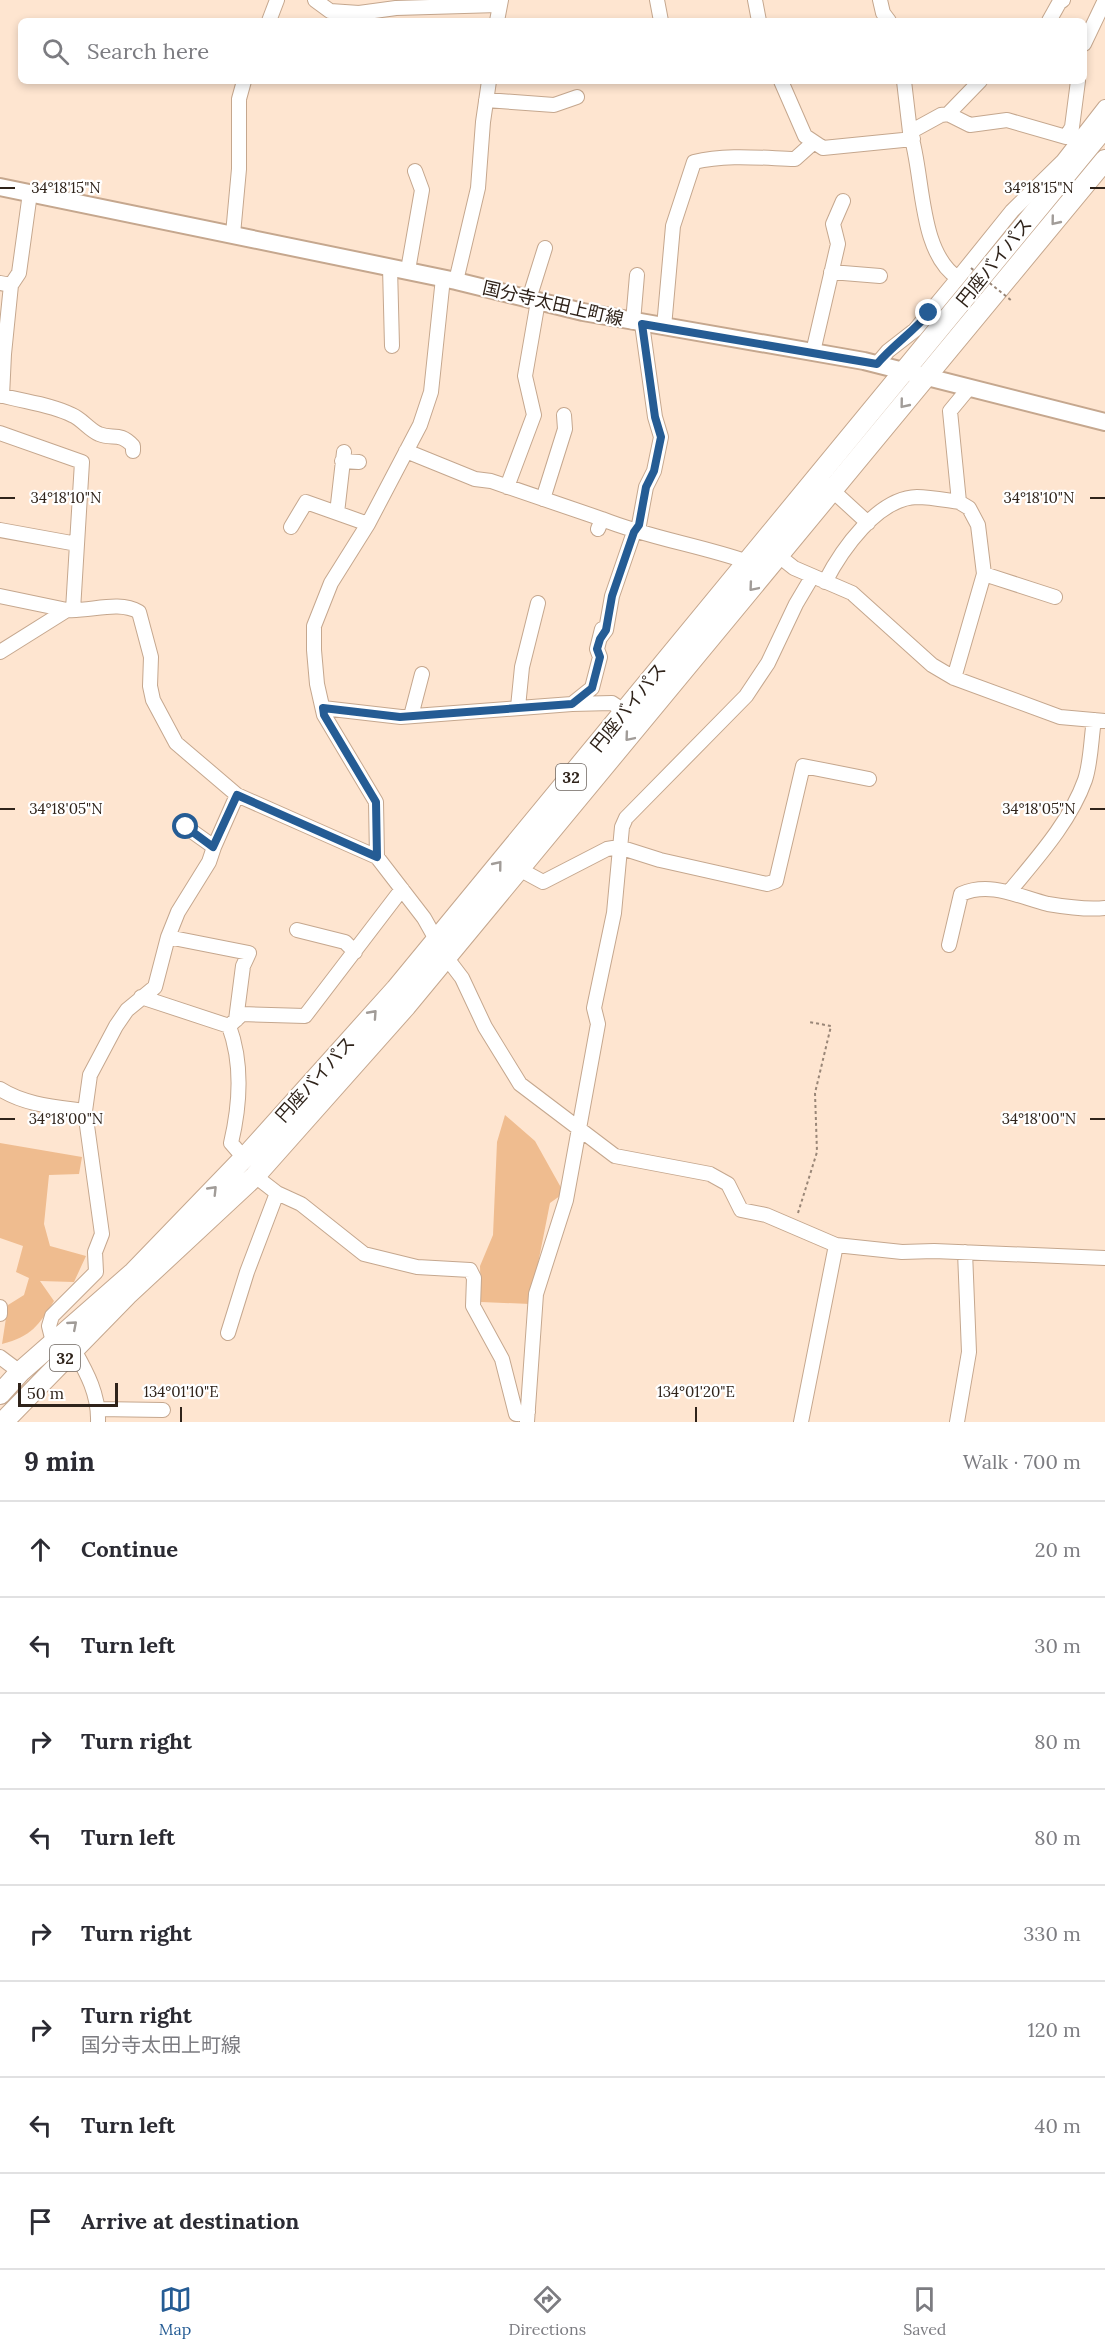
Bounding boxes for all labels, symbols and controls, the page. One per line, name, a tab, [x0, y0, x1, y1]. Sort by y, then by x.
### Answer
search box	[18, 18, 1087, 84]
icon: search	[39, 35, 72, 68]
text: Search here	[87, 37, 209, 65]
text: 34°18'15"N	[31, 178, 101, 197]
text: 34°18'15"N	[1004, 178, 1074, 197]
street label: 円座バイパス	[951, 213, 1037, 311]
one-way arrow	[1051, 214, 1062, 225]
street label: 国分寺太田上町線	[480, 276, 626, 330]
route end	[915, 299, 941, 325]
one-way arrow	[901, 397, 912, 408]
text: 34°18'10"N	[31, 488, 101, 507]
text: 34°18'10"N	[1004, 488, 1074, 507]
one-way arrow	[749, 580, 760, 591]
street label: 円座バイパス	[585, 658, 671, 756]
one-way arrow	[625, 730, 636, 741]
road number: 32	[556, 764, 586, 790]
text: 34°18'05"N	[29, 799, 103, 818]
text: 34°18'05"N	[1002, 799, 1076, 818]
route start	[172, 813, 198, 839]
one-way arrow	[491, 861, 502, 872]
one-way arrow	[366, 1011, 377, 1021]
street label: 円座バイパス	[270, 1031, 360, 1127]
text: 34°18'00"N	[29, 1109, 103, 1128]
text: 34°18'00"N	[1002, 1109, 1076, 1128]
one-way arrow	[206, 1186, 217, 1197]
one-way arrow	[66, 1321, 77, 1332]
road number: 32	[50, 1345, 80, 1371]
scale bar	[18, 1380, 118, 1408]
text: 134°01'10"E	[143, 1382, 219, 1401]
text: 134°01'20"E	[657, 1382, 735, 1401]
text: 50 m	[27, 1383, 64, 1403]
text: 9 min	[24, 1445, 95, 1478]
text: Walk · 700 m	[963, 1449, 1081, 1474]
icon: ahead	[24, 1533, 57, 1566]
text: Continue	[81, 1535, 178, 1563]
text: 20 m	[1035, 1537, 1081, 1562]
icon: left	[24, 1629, 57, 1662]
text: Turn left	[81, 1631, 175, 1659]
text: 30 m	[1034, 1633, 1081, 1658]
icon: right	[24, 1725, 57, 1758]
text: Turn right	[81, 1727, 192, 1755]
text: 80 m	[1034, 1729, 1081, 1754]
icon: left	[24, 1821, 57, 1854]
text: Turn left	[81, 1823, 175, 1851]
text: 80 m	[1034, 1825, 1081, 1850]
icon: right	[24, 1917, 57, 1950]
text: Turn right	[81, 1919, 192, 1947]
text: 330 m	[1023, 1921, 1081, 1946]
text: Turn right	[81, 2001, 192, 2029]
icon: right	[24, 2013, 57, 2046]
text: 120 m	[1027, 2017, 1081, 2042]
text: 国分寺太田上町線	[81, 2032, 241, 2057]
icon: left	[24, 2109, 57, 2142]
text: Turn left	[81, 2111, 175, 2139]
text: 40 m	[1035, 2113, 1081, 2138]
icon: arrive	[24, 2205, 57, 2238]
text: Arrive at destination	[81, 2207, 299, 2235]
tab: Map	[159, 2283, 192, 2339]
tab: Directions	[509, 2283, 586, 2339]
tab: Saved	[903, 2283, 946, 2339]

